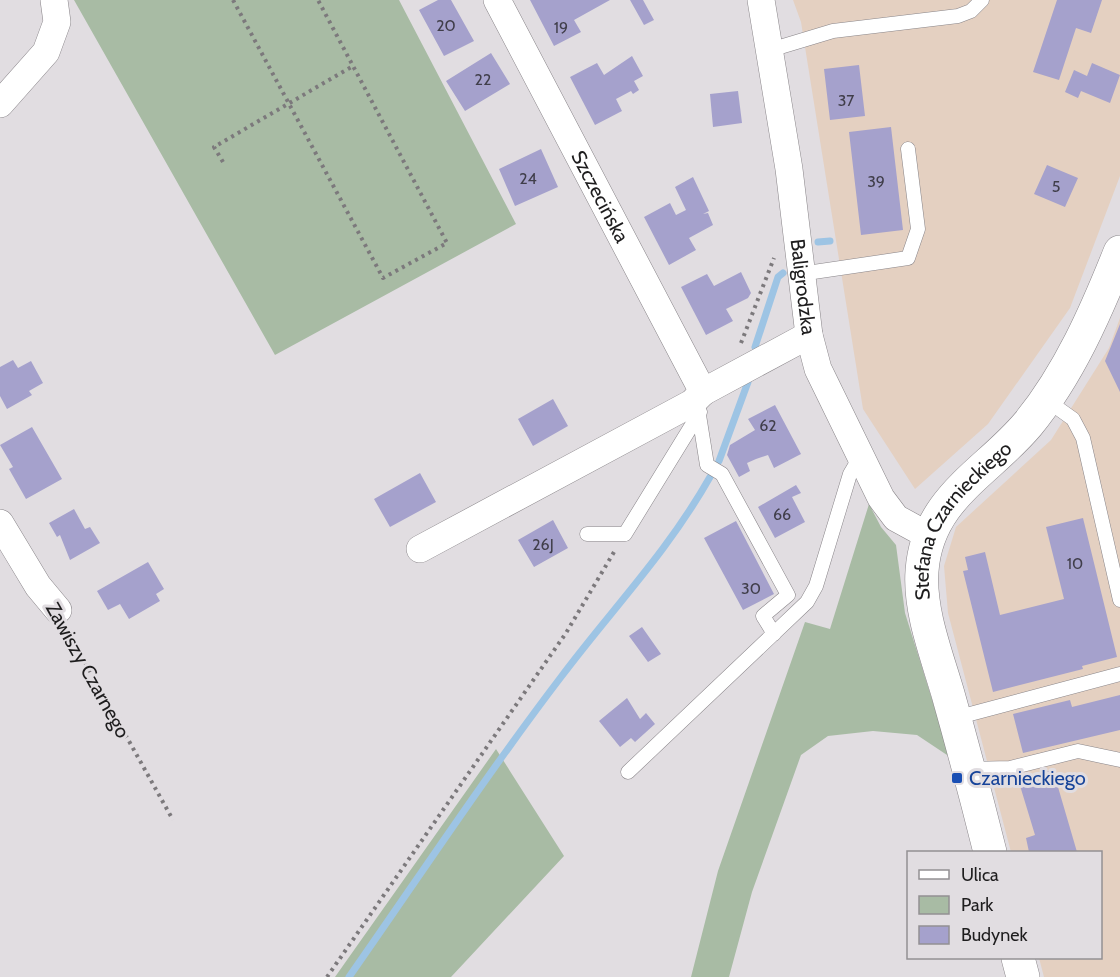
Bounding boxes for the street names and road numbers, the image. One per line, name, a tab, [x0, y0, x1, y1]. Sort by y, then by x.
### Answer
street label: Szczecińska	[566, 146, 634, 247]
street label: Baligrodzka	[786, 237, 821, 337]
street label: Stefana Czarnieckiego	[910, 436, 1016, 601]
street label: Zawiszy Czarnego	[41, 598, 135, 742]

